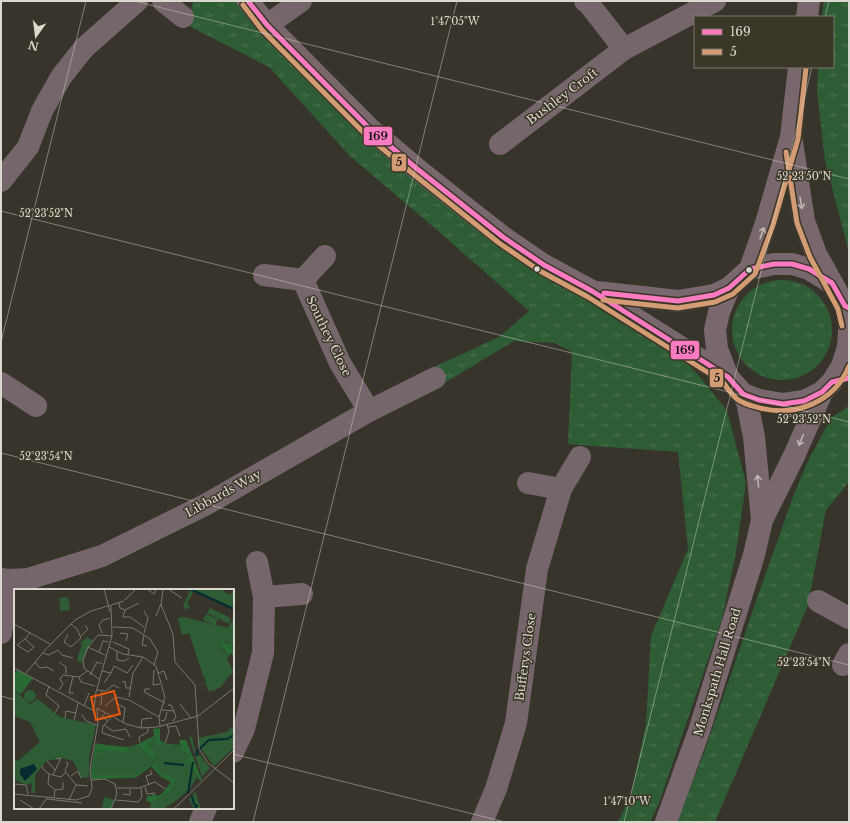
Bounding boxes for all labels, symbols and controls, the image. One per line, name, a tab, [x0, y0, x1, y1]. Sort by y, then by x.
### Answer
text: 1°47'05"W	[431, 15, 480, 28]
north arrow	[16, 16, 56, 56]
legend	[694, 16, 834, 68]
text: 169	[730, 24, 751, 39]
text: N	[26, 38, 40, 54]
text: 5	[730, 44, 737, 59]
street label: Bushley Croft	[524, 64, 601, 128]
line badge: 169	[363, 126, 393, 146]
text: 169	[368, 129, 388, 143]
line badge: 5	[391, 153, 407, 172]
text: 5	[396, 155, 403, 169]
text: 52°23'50"N	[776, 170, 832, 183]
one-way arrow	[797, 196, 805, 209]
text: 52°23'52"N	[19, 207, 73, 220]
one-way arrow	[759, 227, 767, 239]
unlabelled marker	[532, 264, 542, 274]
unlabelled marker	[744, 265, 754, 275]
street label: Southey Close	[303, 293, 355, 379]
line badge: 169	[670, 340, 700, 360]
text: 169	[675, 343, 695, 357]
line badge: 5	[709, 368, 724, 388]
text: 5	[714, 371, 721, 385]
text: 52°23'52"N	[777, 413, 831, 426]
one-way arrow	[797, 434, 804, 446]
text: 52°23'54"N	[19, 450, 73, 463]
street label: Libbards Way	[182, 466, 264, 520]
one-way arrow	[754, 475, 762, 488]
inset map	[14, 589, 234, 809]
street label: Monkspath Hall Road	[690, 606, 744, 738]
street label: Bufferys Close	[511, 612, 539, 702]
text: 52°23'54"N	[777, 656, 831, 669]
text: 1°47'10"W	[603, 795, 651, 808]

